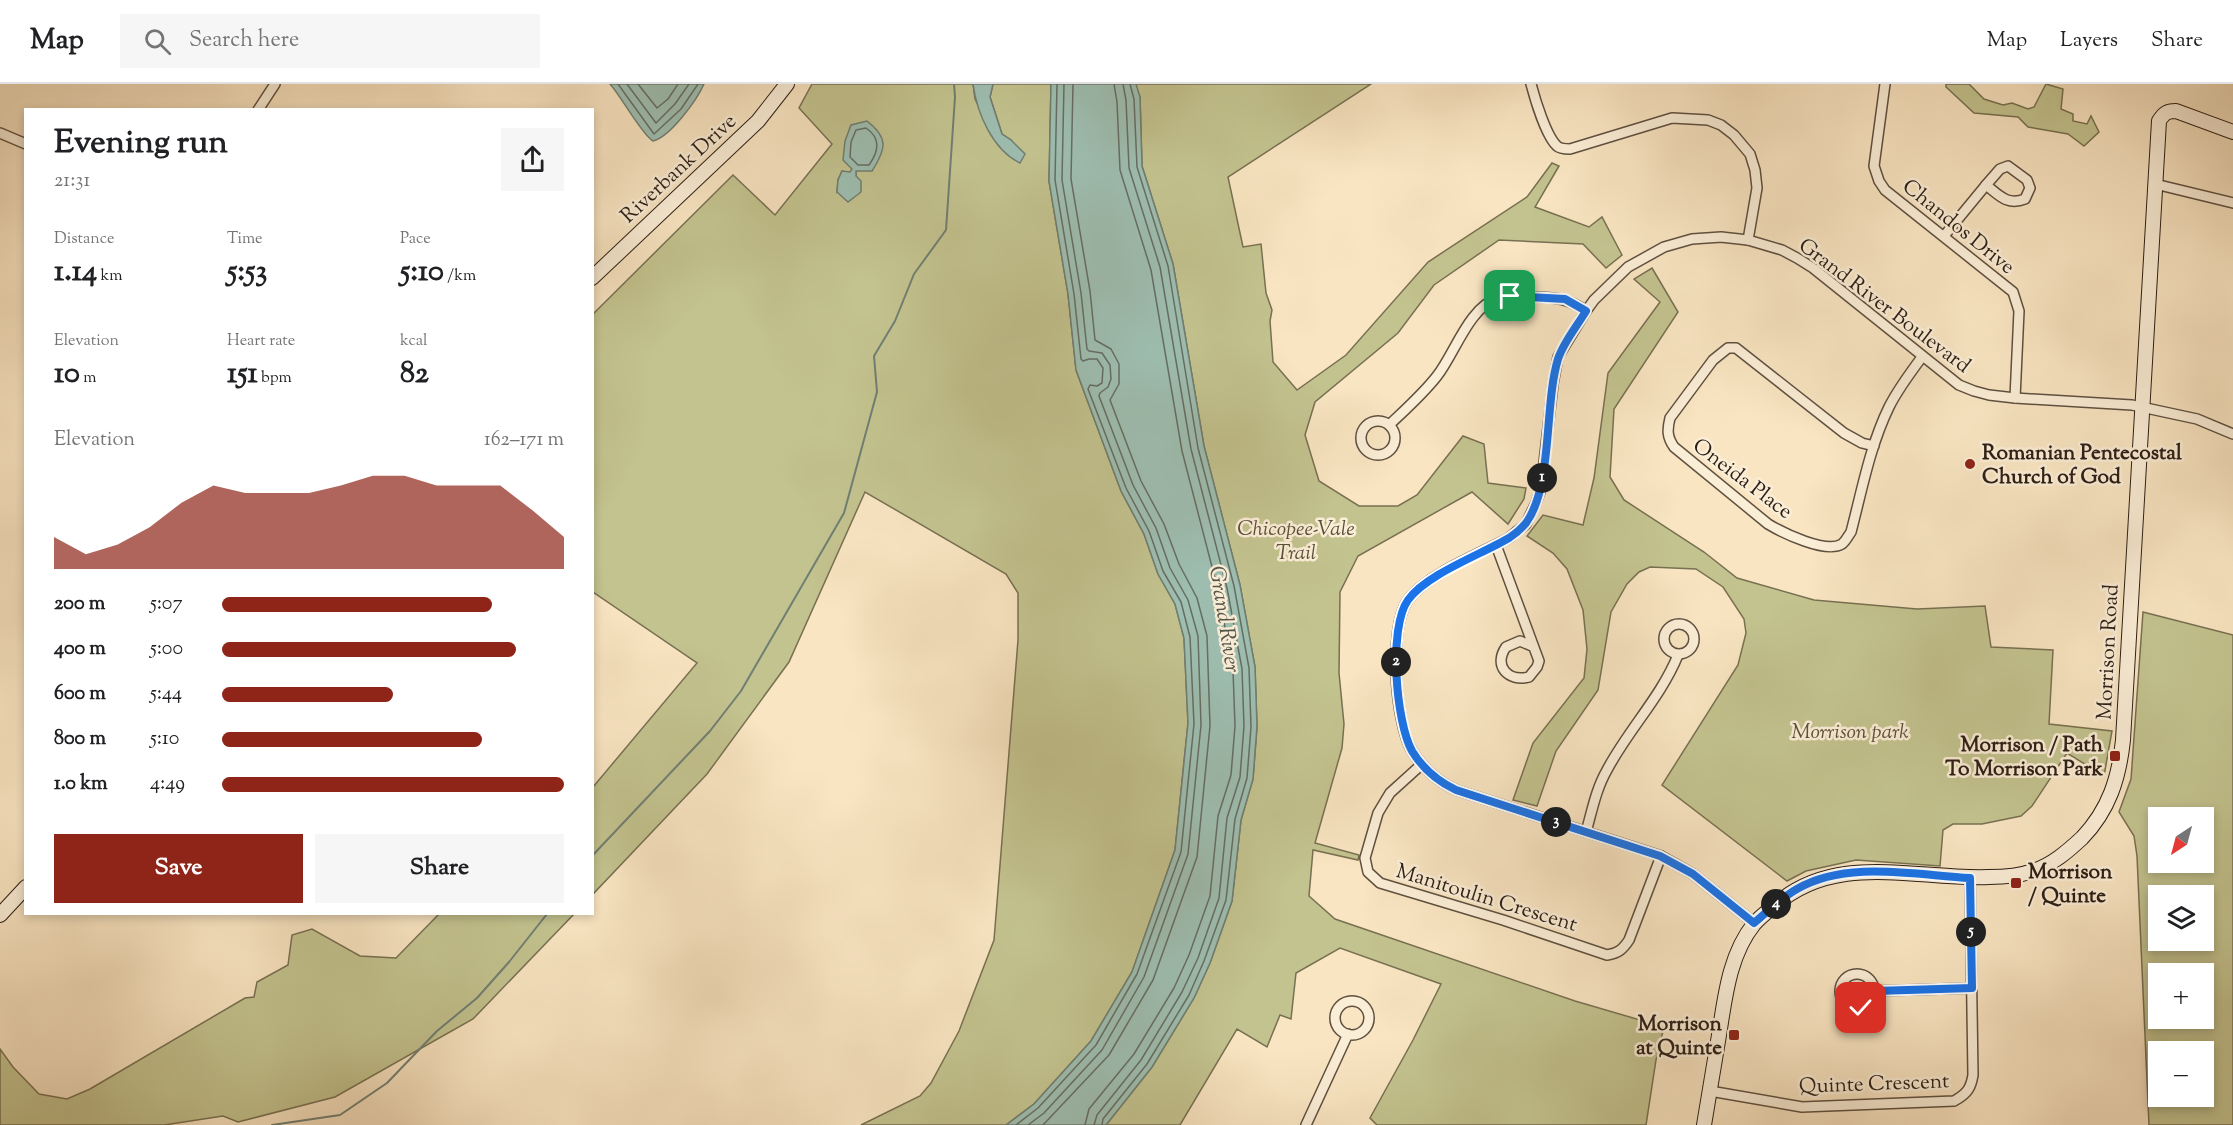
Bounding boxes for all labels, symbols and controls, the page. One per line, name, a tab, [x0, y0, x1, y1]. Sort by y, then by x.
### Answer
search box	[120, 14, 540, 68]
text: Map	[30, 21, 84, 61]
icon: search	[141, 25, 174, 58]
text: Search here	[189, 25, 299, 57]
text: Map	[1987, 26, 2027, 56]
text: Layers	[2060, 26, 2118, 56]
text: Share	[2151, 26, 2203, 56]
street label: Riverbank Drive	[615, 108, 744, 231]
text: Evening run	[54, 120, 228, 168]
button: share	[501, 128, 564, 191]
text: 21:31	[54, 167, 90, 196]
street label: Chandos Drive	[1895, 173, 2021, 282]
text: Distance	[54, 228, 114, 251]
text: Time	[227, 228, 263, 251]
text: Pace	[400, 228, 431, 251]
street label: Grand River Boulevard	[1791, 232, 1976, 381]
text: 1.14	[54, 251, 97, 294]
text: 5:53	[227, 251, 267, 294]
text: 5:10	[400, 251, 444, 294]
text: km	[97, 265, 122, 288]
text: /km	[444, 265, 476, 288]
pin	[1484, 270, 1535, 321]
icon: arrive	[1493, 279, 1526, 312]
text: Elevation	[54, 330, 119, 353]
text: Heart rate	[227, 330, 295, 353]
text: kcal	[400, 330, 428, 353]
text: 10	[54, 353, 80, 396]
text: 151	[227, 353, 258, 396]
text: 82	[400, 353, 429, 396]
text: m	[80, 367, 96, 390]
text: bpm	[258, 367, 292, 390]
text: Elevation	[54, 426, 135, 455]
text: 162–171 m	[484, 426, 564, 455]
street label: Oneida Place	[1686, 432, 1798, 527]
place label: Romanian Pentecostal Church of God	[1982, 439, 2182, 493]
marker: Romanian Pentecostal Church of God	[1963, 457, 1977, 471]
pin: 1	[1527, 463, 1557, 493]
text: 1	[1539, 466, 1545, 489]
park label: Chicopee-Vale Trail	[1237, 515, 1355, 569]
water label: Grand River	[1199, 564, 1247, 675]
street label: Morrison Road	[2090, 583, 2128, 721]
text: 200 m	[54, 590, 105, 619]
text: 5:07	[150, 590, 182, 619]
text: 400 m	[54, 635, 106, 664]
text: 5:00	[150, 635, 183, 664]
pin: 2	[1381, 647, 1411, 677]
text: 2	[1392, 650, 1400, 673]
text: 600 m	[54, 680, 106, 709]
text: 5:44	[150, 680, 182, 709]
park label: Morrison park	[1791, 718, 1909, 748]
text: 800 m	[54, 725, 106, 754]
text: 5:10	[150, 725, 179, 754]
place label: Morrison / Path To Morrison Park	[1945, 731, 2104, 785]
marker: Morrison / Path To Morrison Park	[2108, 749, 2122, 763]
text: 1.0 km	[54, 770, 108, 799]
text: 4:49	[150, 770, 185, 799]
pin: 3	[1541, 807, 1571, 837]
north arrow	[2148, 807, 2214, 873]
map controls	[2148, 807, 2214, 1107]
text: 3	[1553, 810, 1559, 833]
button: Save	[54, 834, 303, 903]
button: Share	[315, 834, 564, 903]
street label: Manitoulin Crescent	[1392, 857, 1581, 941]
place label: Morrison / Quinte	[2028, 858, 2113, 912]
marker: Morrison / Quinte	[2009, 876, 2023, 890]
button: layers	[2148, 885, 2214, 951]
pin: 4	[1761, 889, 1791, 919]
text: 4	[1772, 892, 1780, 915]
pin: 5	[1956, 917, 1986, 947]
text: 5	[1968, 920, 1974, 943]
button: +	[2148, 963, 2214, 1029]
pin	[1835, 982, 1886, 1033]
icon: check	[1844, 991, 1877, 1024]
place label: Morrison at Quinte	[1636, 1010, 1723, 1064]
marker: Morrison at Quinte	[1727, 1028, 1741, 1042]
button: −	[2148, 1041, 2214, 1107]
street label: Quinte Crescent	[1798, 1067, 1950, 1103]

